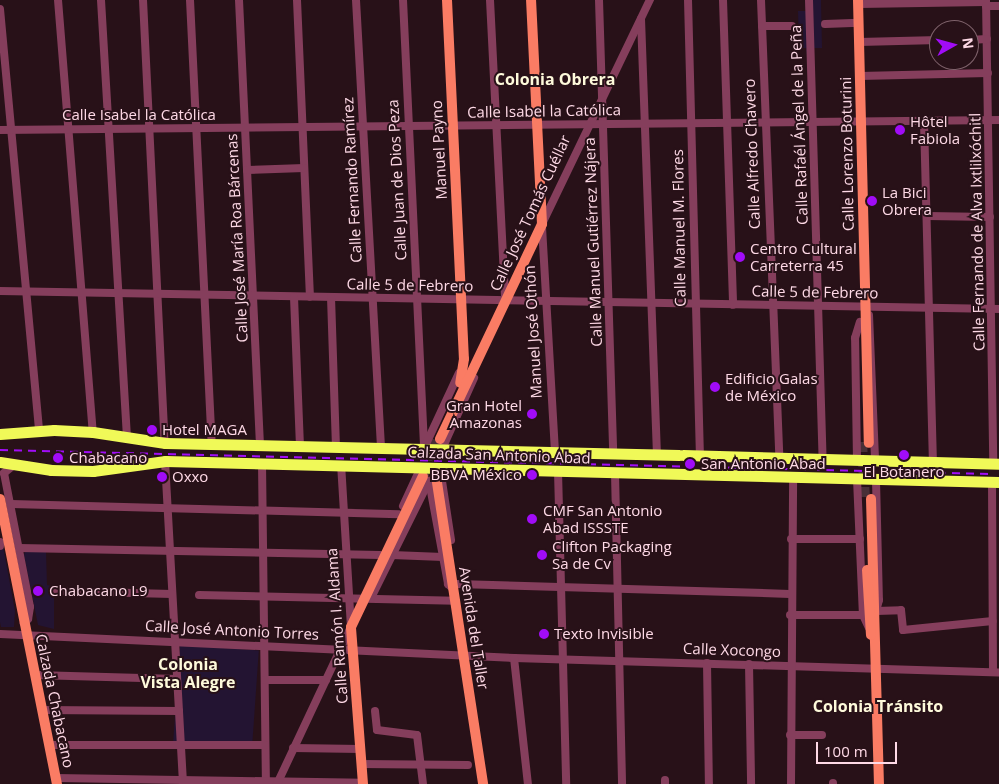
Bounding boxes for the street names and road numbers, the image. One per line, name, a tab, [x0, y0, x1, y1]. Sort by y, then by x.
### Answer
street label: Calle Rafaél Ángel de la Peña	[787, 25, 811, 225]
street label: Calle Lorenzo Boturini	[837, 77, 857, 231]
street label: Calle Alfredo Chavero	[740, 78, 764, 230]
street label: Calle Fernando Ramírez	[339, 97, 365, 263]
street label: Calle Juan de Dios Peza	[384, 99, 410, 261]
street label: Manuel Payno	[427, 100, 451, 200]
street label: Calle Isabel la Católica	[467, 101, 621, 121]
street label: Calle Isabel la Católica	[62, 106, 216, 124]
street label: Calle Fernando de Alva Ixtlilxóchitl	[966, 113, 988, 351]
street label: Calle José Tomás Cuéllar	[486, 132, 574, 294]
street label: Calle José María Roa Bárcenas	[223, 133, 251, 343]
street label: Calle Manuel Gutiérrez Nájera	[580, 137, 606, 347]
street label: Calle Manuel M. Flores	[669, 149, 689, 307]
street label: Manuel José Othón	[521, 265, 545, 399]
street label: Calle 5 de Febrero	[347, 275, 473, 295]
street label: Calle 5 de Febrero	[752, 282, 878, 302]
street label: Calzada San Antonio Abad	[407, 443, 591, 467]
street label: Calle Ramón I. Aldama	[323, 547, 351, 705]
street label: Avenida del Taller	[455, 565, 493, 691]
street label: Calle José Antonio Torres	[145, 616, 319, 644]
street label: Calzada Chabacano	[32, 632, 78, 770]
street label: Calle Xocongo	[683, 639, 781, 661]

